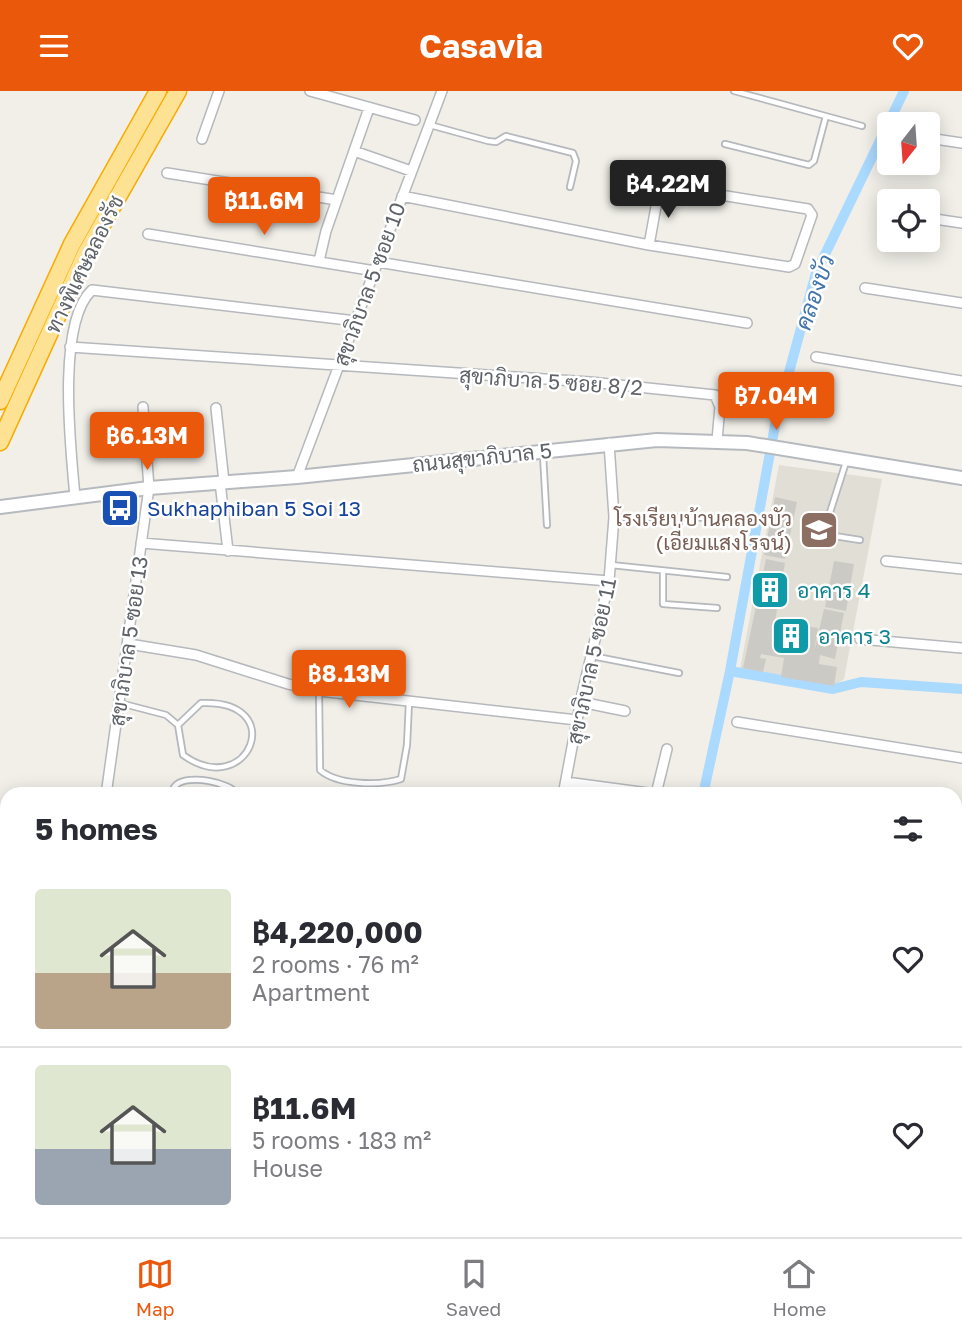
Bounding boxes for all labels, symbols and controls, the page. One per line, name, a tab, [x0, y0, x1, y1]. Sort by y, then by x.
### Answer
icon: menu	[35, 27, 73, 65]
text: Casavia	[419, 27, 543, 65]
icon: heart	[889, 27, 927, 65]
north arrow	[877, 112, 940, 175]
map controls	[877, 112, 940, 252]
pin: ฿4.22M	[611, 160, 725, 220]
text: ฿4.22M	[626, 169, 710, 197]
pin: ฿11.6M	[207, 177, 321, 237]
text: ฿11.6M	[224, 186, 304, 214]
button: locate	[877, 189, 940, 252]
street label: ทางพิเศษฉลองรัช	[39, 190, 129, 338]
street label: สุขาภิบาล 5 ซอย 10	[327, 199, 413, 370]
water label: คลองบัว	[788, 251, 840, 333]
street label: สุขาภิบาล 5 ซอย 8/2	[458, 362, 644, 402]
pin: ฿7.04M	[719, 373, 833, 432]
text: ฿7.04M	[734, 381, 818, 409]
pin: ฿6.13M	[90, 413, 204, 472]
text: ฿6.13M	[106, 421, 188, 449]
street label: ถนนสุขาภิบาล 5	[411, 437, 553, 479]
bus stop icon: Sukhaphiban 5 Soi 13	[99, 487, 141, 529]
place label: Sukhaphiban 5 Soi 13	[147, 495, 361, 521]
place label: โรงเรียนบ้านคลองบัว (เอี่ยมแสงโรจน์)	[613, 505, 792, 555]
school or university icon: โรงเรียนบ้านคลองบัว (เอี่ยมแสงโรจน์)	[798, 509, 840, 551]
street label: สุขาภิบาล 5 ซอย 13	[103, 554, 155, 728]
building icon: อาคาร 4	[749, 569, 791, 611]
street label: สุขาภิบาล 5 ซอย 11	[561, 576, 623, 747]
place label: อาคาร 4	[797, 577, 871, 603]
building icon: อาคาร 3	[770, 615, 812, 657]
place label: อาคาร 3	[818, 623, 891, 649]
pin: ฿8.13M	[292, 651, 406, 710]
text: ฿8.13M	[308, 659, 390, 687]
icon: filters	[889, 810, 927, 848]
text: 5 homes	[35, 811, 158, 847]
text: ฿4,220,000	[252, 914, 423, 950]
icon: home	[91, 917, 175, 1001]
icon: heart	[889, 940, 927, 978]
text: 2 rooms · 76 m²	[252, 950, 419, 978]
text: Apartment	[252, 978, 370, 1006]
text: ฿11.6M	[252, 1090, 356, 1126]
icon: home	[91, 1093, 175, 1177]
icon: heart	[889, 1116, 927, 1154]
text: 5 rooms · 183 m²	[252, 1126, 431, 1154]
text: House	[252, 1154, 323, 1182]
tab: Map	[136, 1255, 174, 1320]
tab: Saved	[446, 1255, 501, 1320]
tab: Home	[773, 1255, 826, 1320]

